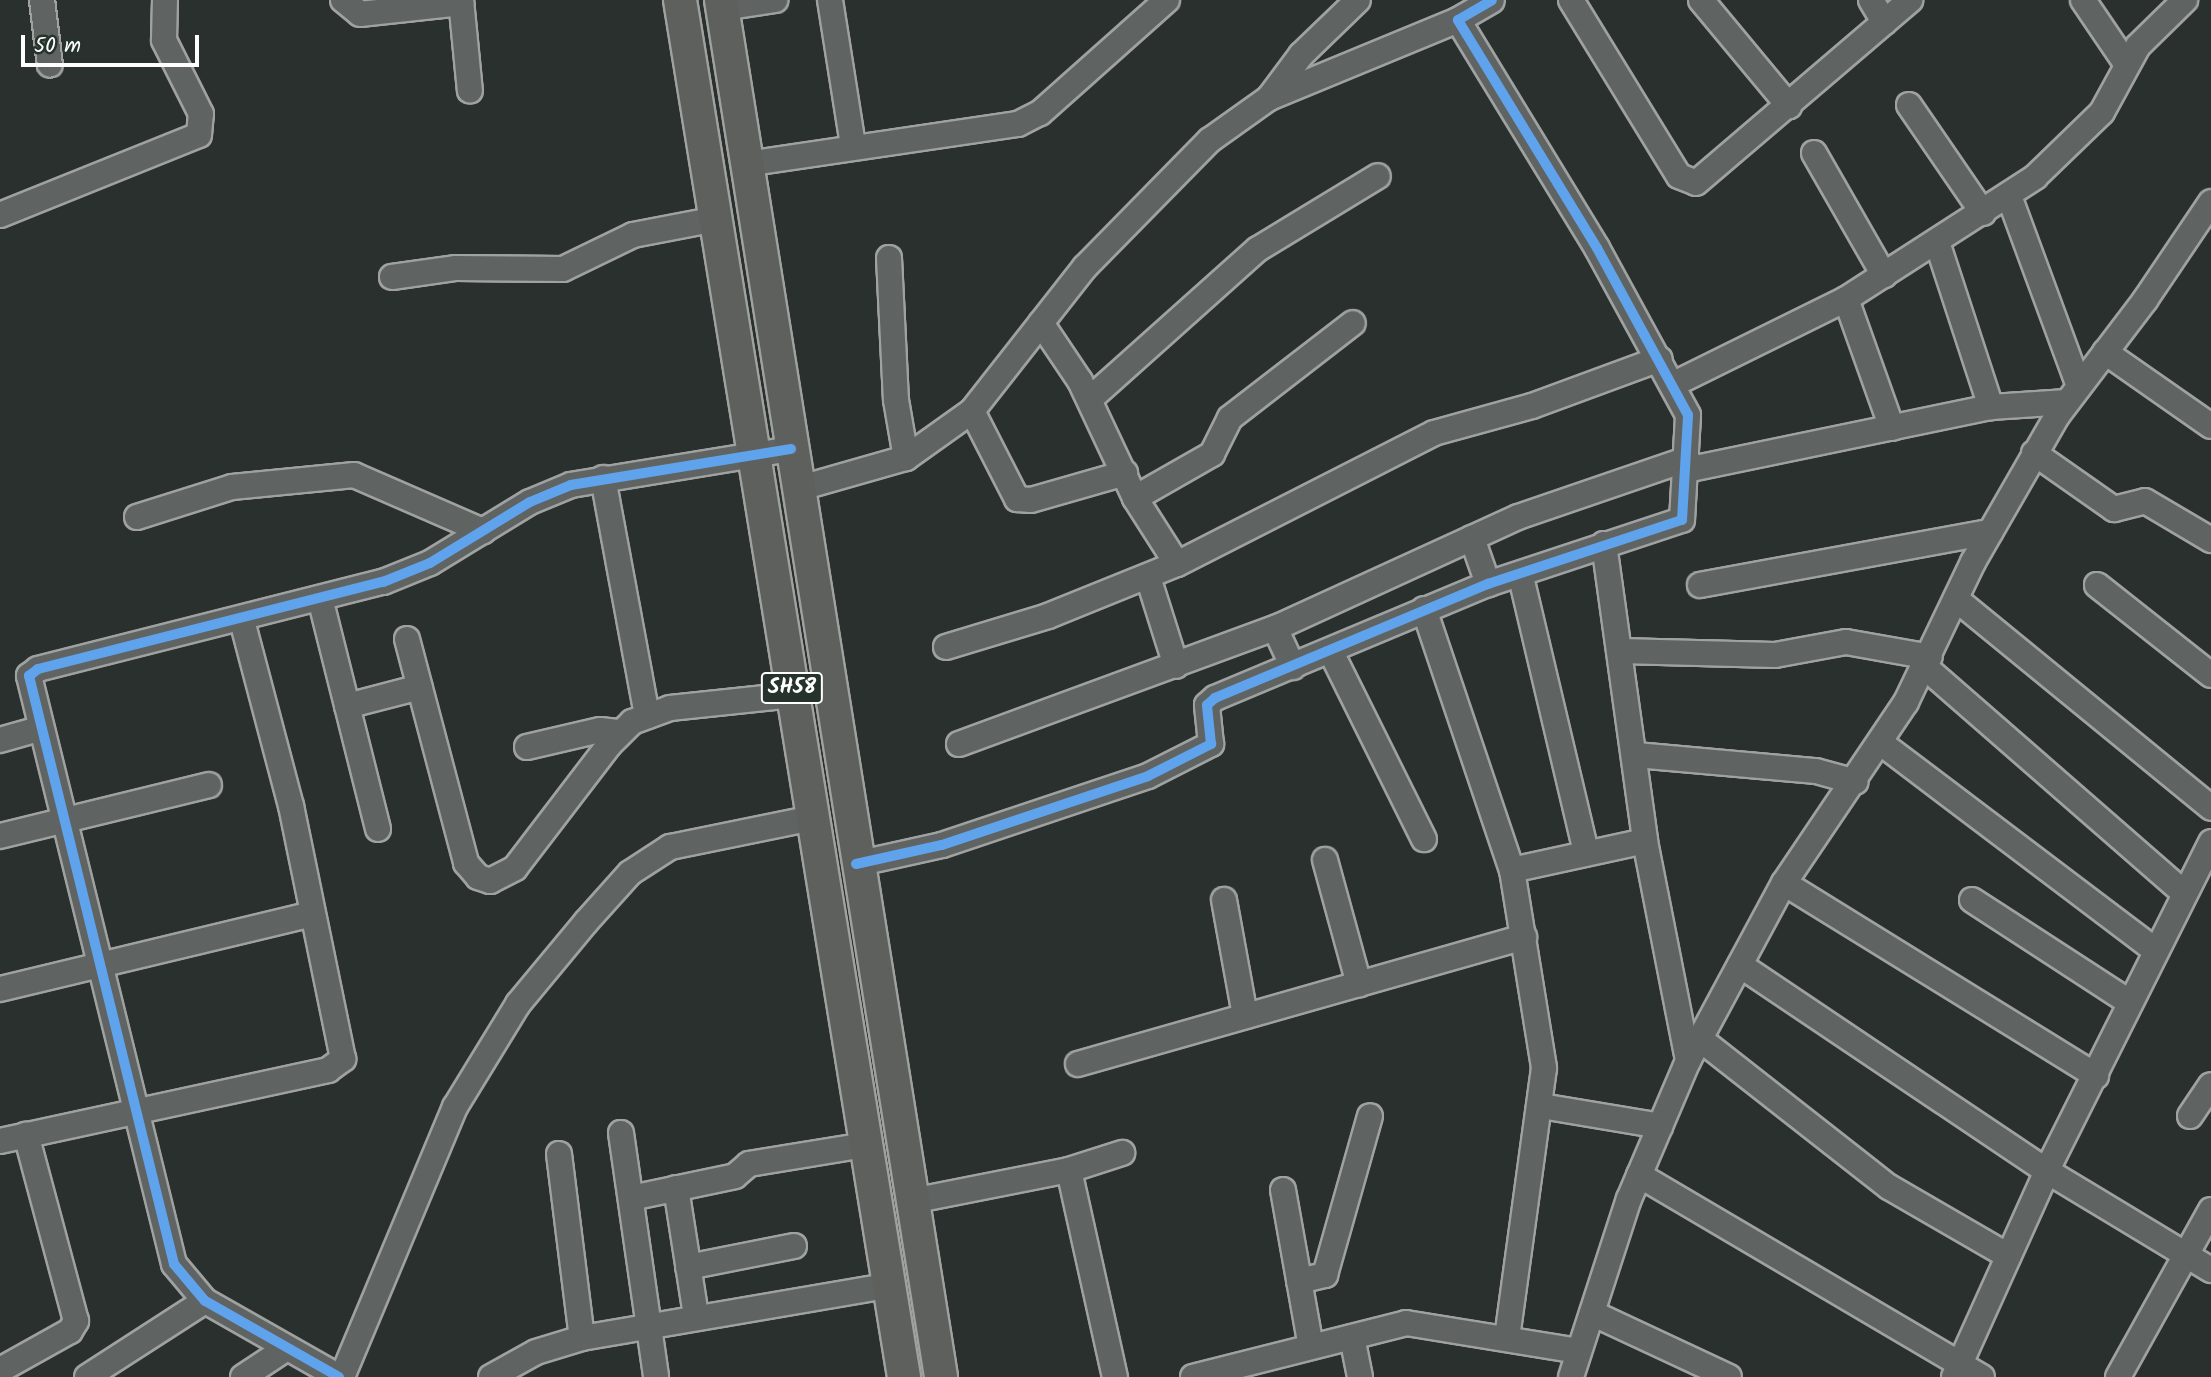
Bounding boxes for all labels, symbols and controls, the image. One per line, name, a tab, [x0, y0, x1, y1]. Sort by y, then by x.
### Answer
scale bar	[24, 21, 203, 65]
text: 50 m	[34, 30, 81, 63]
road number: SH58	[760, 670, 824, 706]

